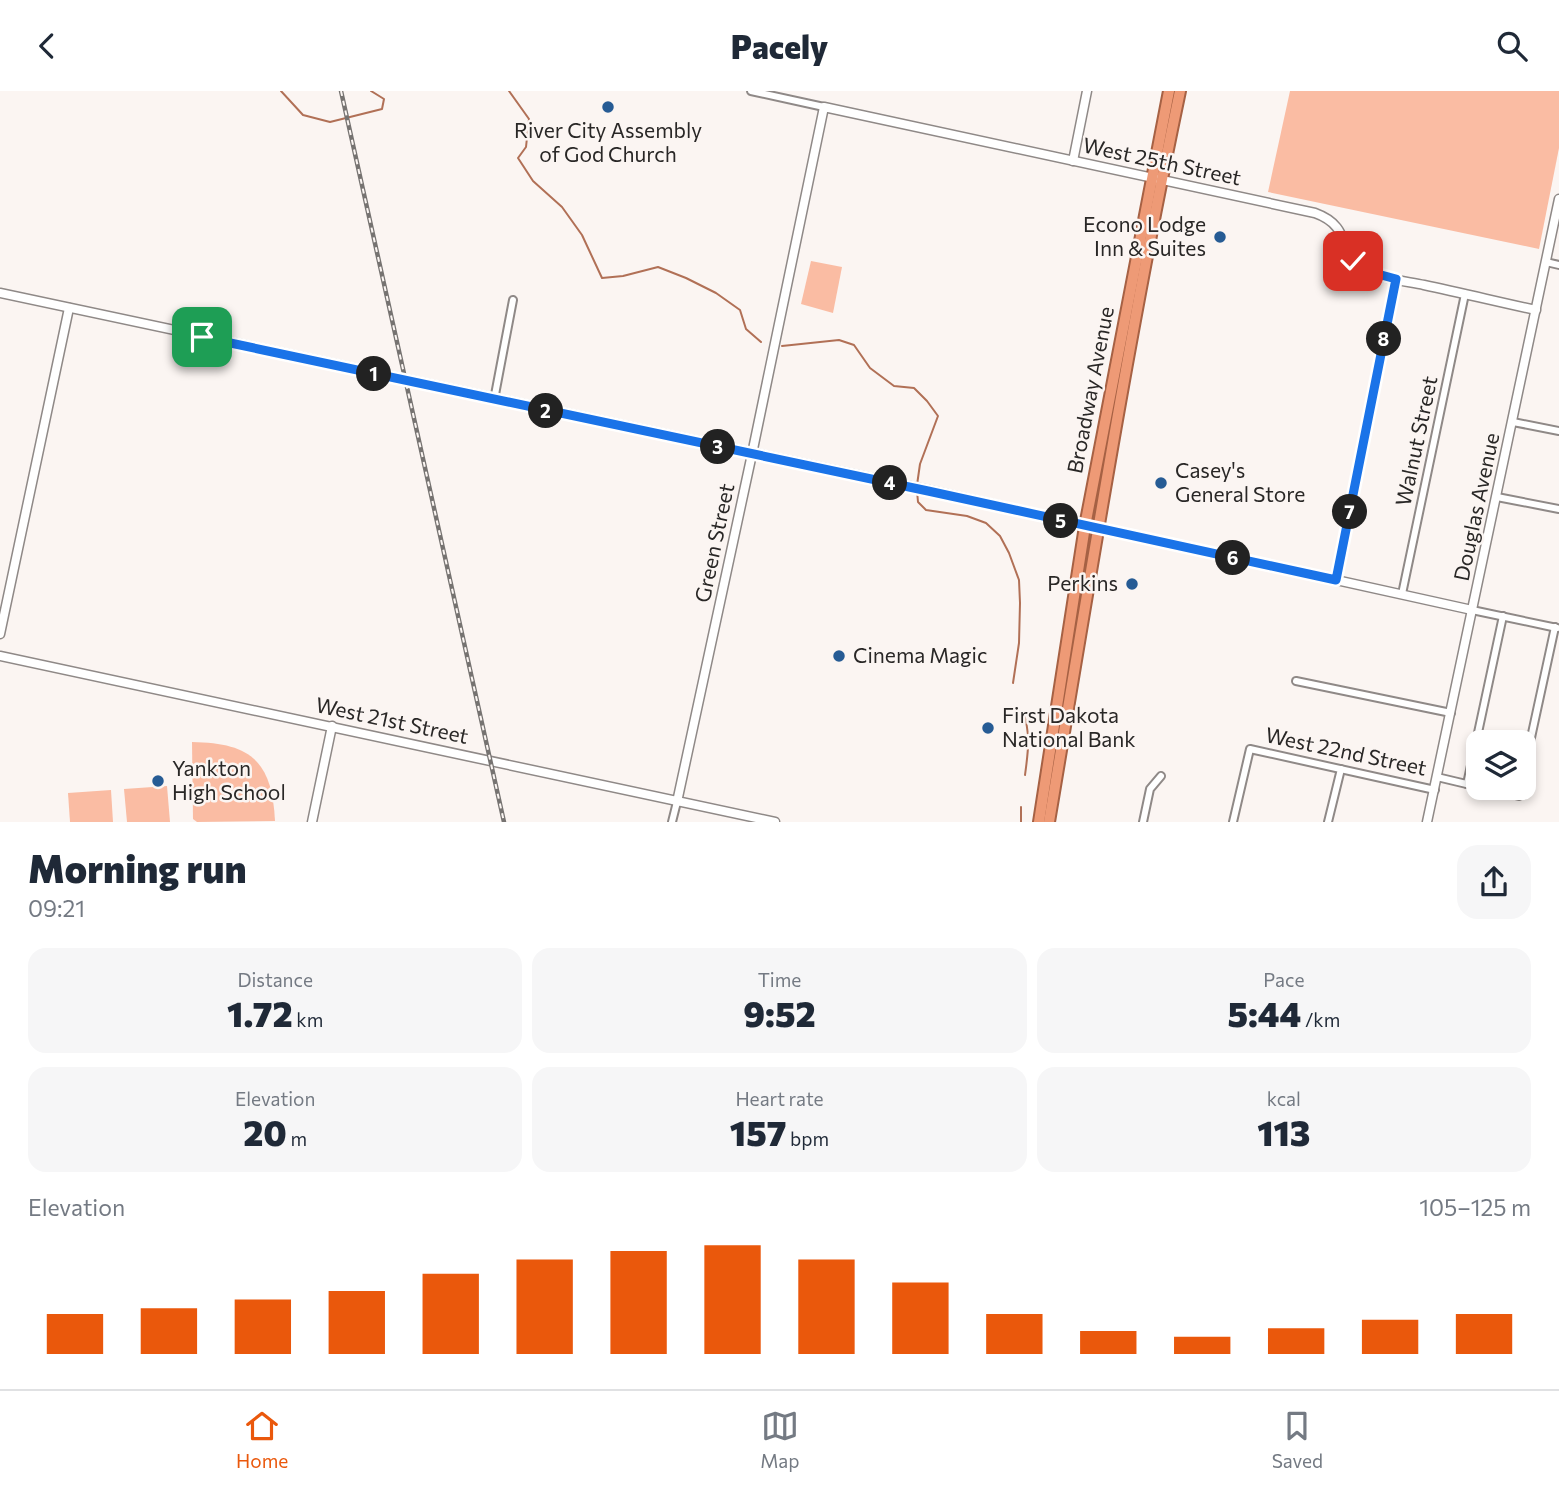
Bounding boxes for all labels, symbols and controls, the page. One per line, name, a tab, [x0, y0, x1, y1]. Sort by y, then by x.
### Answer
text: Pacely	[731, 26, 828, 66]
icon: back	[28, 27, 66, 65]
icon: search	[1493, 27, 1531, 65]
marker: River City Assembly of God Church	[600, 99, 616, 115]
place label: River City Assembly of God Church	[514, 117, 702, 166]
street label: West 25th Street	[1081, 132, 1244, 189]
place label: Econo Lodge Inn & Suites	[1083, 211, 1206, 260]
marker: Econo Lodge Inn & Suites	[1212, 229, 1228, 245]
pin	[1323, 231, 1383, 291]
icon: check	[1334, 242, 1372, 280]
street label: Broadway Avenue	[1061, 304, 1118, 475]
pin	[172, 307, 232, 367]
icon: arrive	[183, 318, 221, 356]
pin: 8	[1366, 321, 1402, 357]
text: 8	[1378, 327, 1389, 350]
pin: 1	[356, 357, 392, 391]
text: 1	[369, 362, 378, 385]
street label: Walnut Street	[1390, 373, 1442, 508]
pin: 2	[528, 393, 564, 429]
text: 2	[540, 399, 551, 422]
pin: 3	[700, 429, 736, 465]
street label: Douglas Avenue	[1448, 430, 1503, 583]
text: 3	[712, 435, 723, 458]
place label: Casey's General Store	[1175, 457, 1305, 506]
pin: 4	[872, 465, 908, 501]
text: 4	[884, 471, 895, 494]
marker: Casey's General Store	[1153, 475, 1169, 491]
street label: Green Street	[689, 481, 738, 604]
pin: 7	[1332, 495, 1368, 529]
text: 7	[1344, 500, 1355, 523]
pin: 5	[1044, 503, 1078, 539]
text: 5	[1055, 509, 1066, 532]
pin: 6	[1216, 540, 1250, 575]
text: 6	[1227, 546, 1238, 569]
place label: Perkins	[1047, 570, 1118, 595]
marker: Perkins	[1124, 576, 1140, 592]
place label: Cinema Magic	[853, 642, 987, 667]
marker: Cinema Magic	[831, 648, 847, 664]
street label: West 21st Street	[314, 691, 471, 748]
place label: First Dakota National Bank	[1002, 702, 1136, 751]
marker: First Dakota National Bank	[980, 720, 996, 736]
street label: West 22nd Street	[1264, 721, 1429, 780]
map controls	[1466, 730, 1536, 800]
button: layers	[1466, 730, 1536, 800]
place label: Yankton High School	[172, 755, 286, 804]
marker: Yankton High School	[150, 773, 166, 789]
text: Morning run	[28, 844, 247, 891]
button: share	[1457, 845, 1531, 919]
text: 09:21	[28, 894, 85, 922]
text: Distance	[237, 968, 313, 991]
text: Time	[758, 968, 801, 991]
text: Pace	[1263, 968, 1304, 991]
text: 1.72	[227, 991, 293, 1034]
text: 9:52	[743, 991, 816, 1034]
text: 5:44	[1227, 991, 1301, 1034]
text: km	[293, 1008, 323, 1031]
text: /km	[1301, 1008, 1340, 1031]
text: Elevation	[235, 1087, 315, 1110]
text: Heart rate	[735, 1087, 824, 1110]
text: kcal	[1267, 1087, 1301, 1110]
text: 20	[243, 1110, 287, 1153]
text: 157	[730, 1110, 786, 1153]
text: 113	[1257, 1110, 1310, 1153]
text: m	[287, 1127, 307, 1150]
text: bpm	[786, 1127, 829, 1150]
text: Elevation	[28, 1193, 125, 1221]
text: 105–125 m	[1419, 1193, 1531, 1221]
tab: Home	[236, 1407, 288, 1472]
tab: Map	[760, 1407, 800, 1472]
tab: Saved	[1272, 1407, 1323, 1472]

